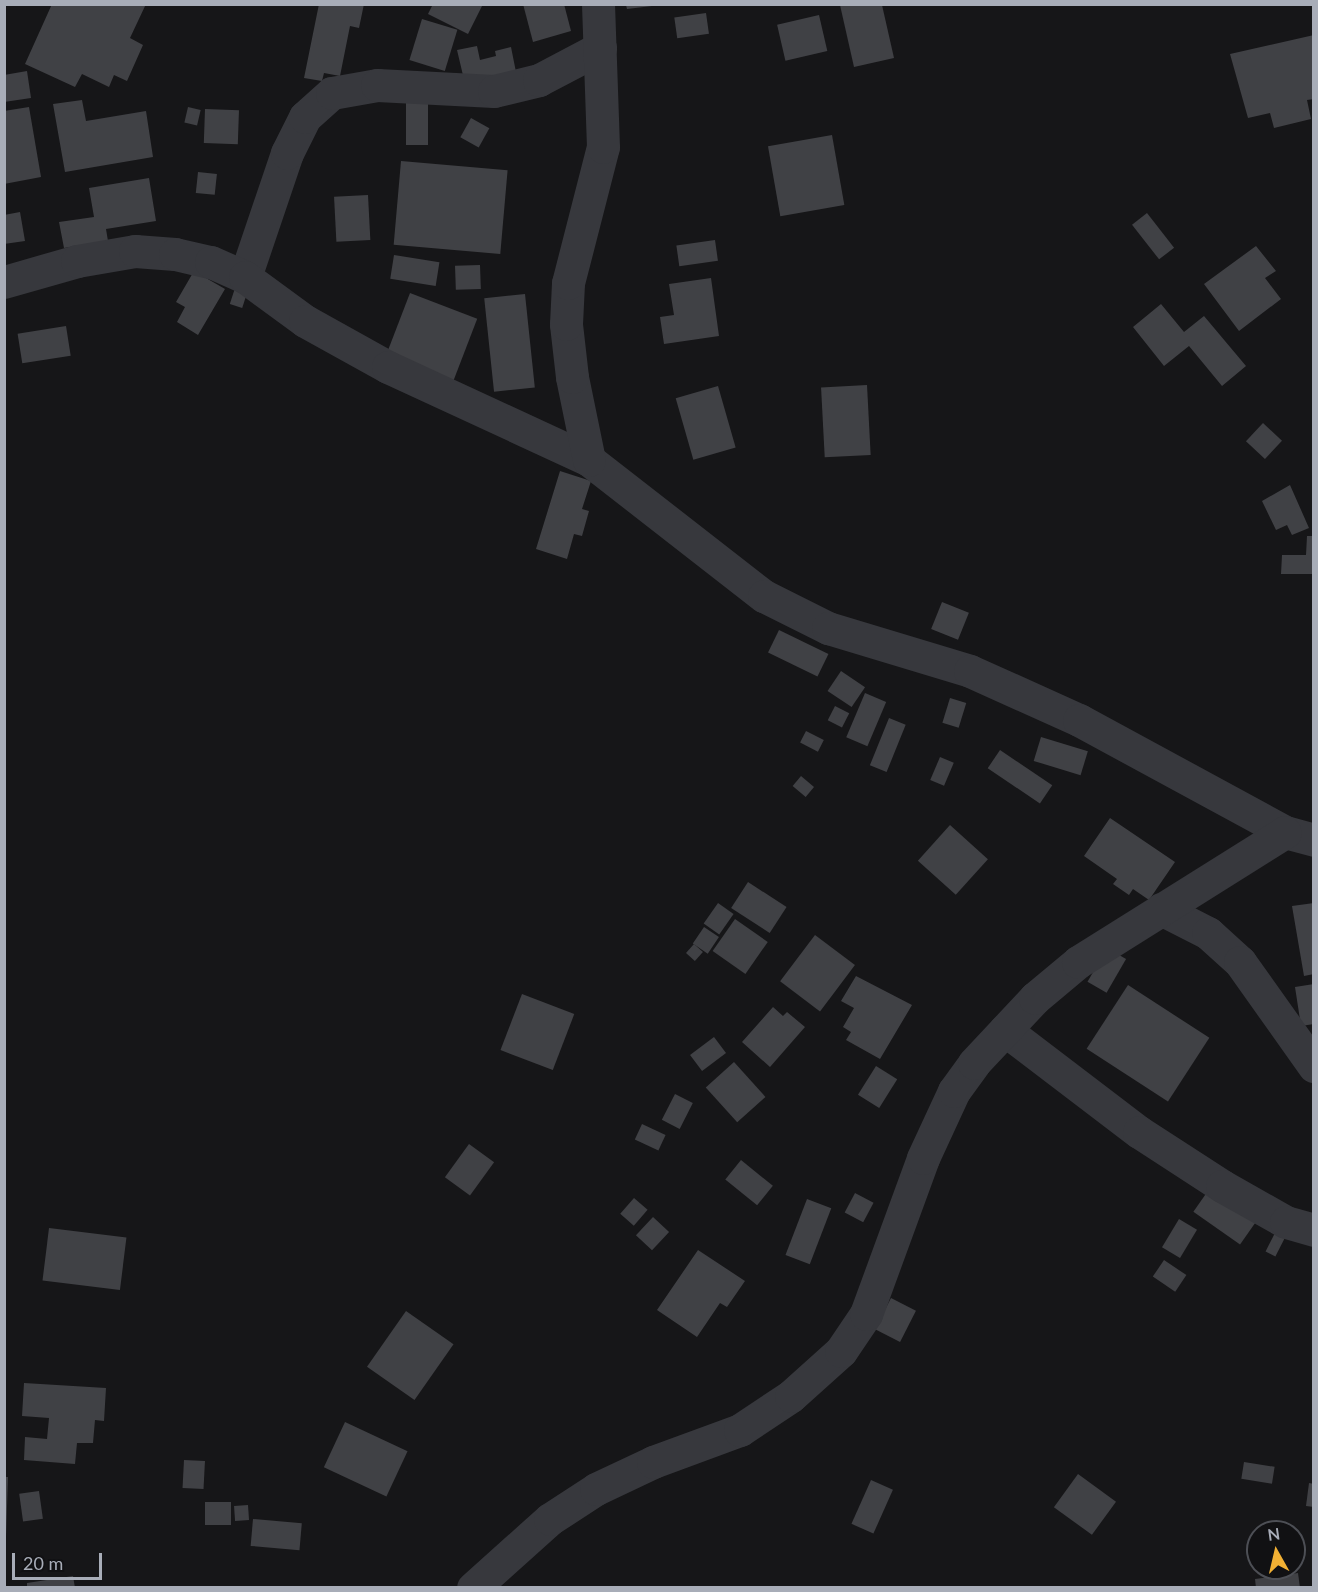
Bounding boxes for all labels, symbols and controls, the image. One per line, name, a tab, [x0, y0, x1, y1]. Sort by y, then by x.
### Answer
north arrow	[1246, 1520, 1306, 1580]
text: N	[1266, 1523, 1281, 1544]
scale bar	[15, 1541, 105, 1579]
text: 20 m	[23, 1552, 63, 1574]

